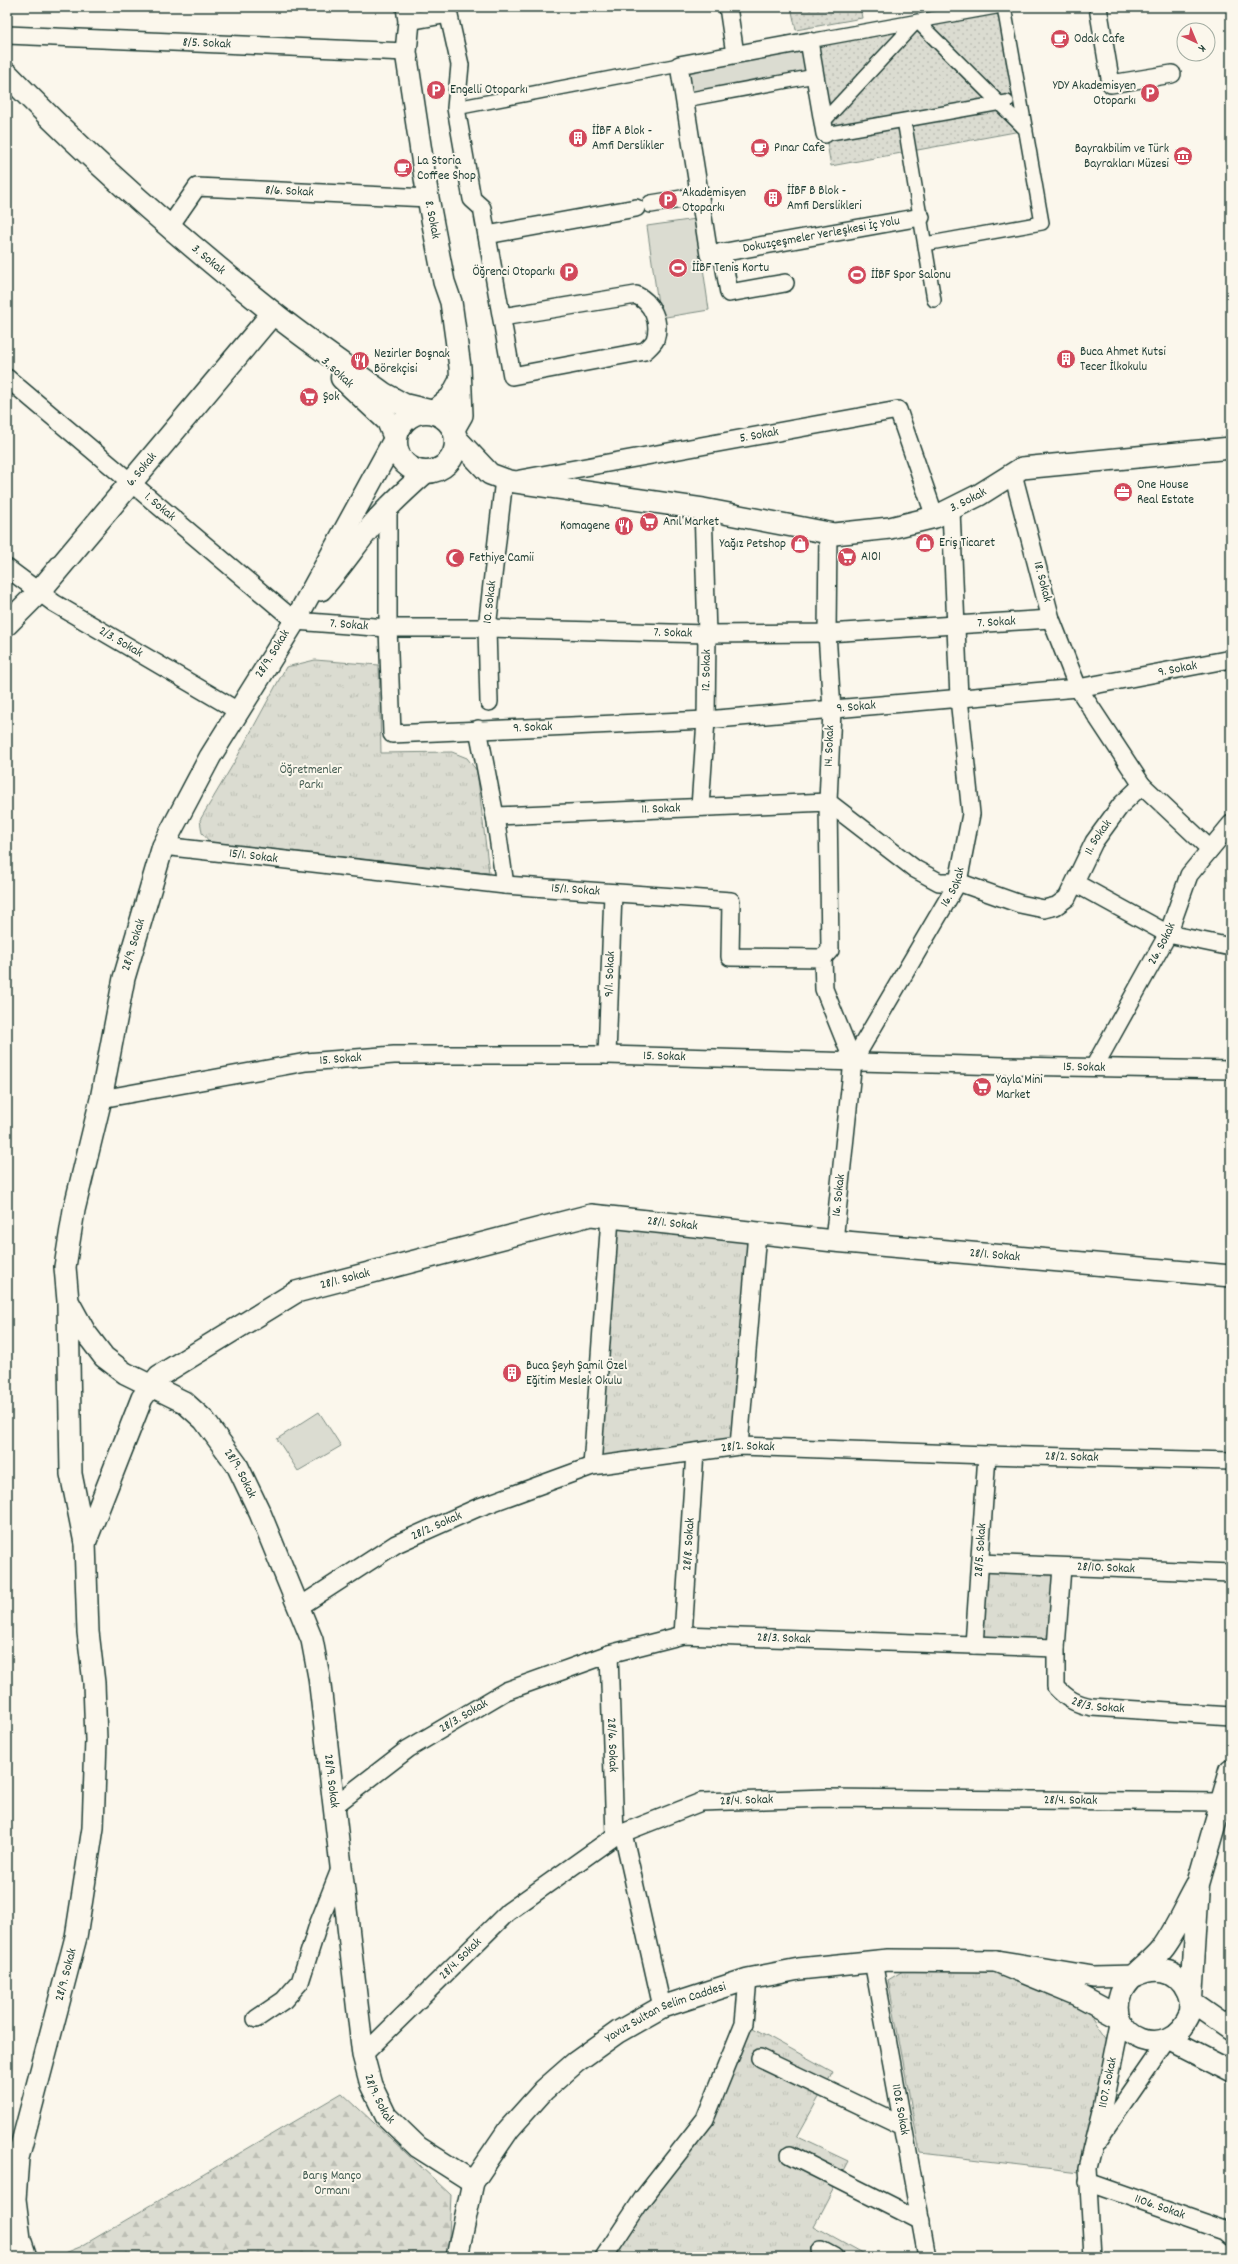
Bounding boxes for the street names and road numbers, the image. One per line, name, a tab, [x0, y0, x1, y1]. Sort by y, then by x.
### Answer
street label: 8/5. Sokak	[182, 33, 231, 54]
street label: 8/6. Sokak	[265, 181, 314, 202]
street label: 8. Sokak	[419, 199, 445, 240]
street label: Dokuzçeşmeler Yerleşkesi İç Yolu	[741, 211, 901, 258]
street label: 3. Sokak	[187, 240, 229, 280]
street label: 3. sokak	[316, 353, 358, 393]
street label: 5. Sokak	[738, 422, 780, 448]
street label: 6. Sokak	[122, 448, 162, 491]
street label: 3. Sokak	[946, 483, 991, 518]
street label: 1. Sokak	[140, 488, 180, 526]
street label: 18. Sokak	[1027, 560, 1057, 604]
street label: 10. Sokak	[478, 580, 502, 625]
street label: 7. Sokak	[977, 612, 1016, 633]
street label: 7. Sokak	[329, 614, 369, 636]
street label: 2/3. Sokak	[95, 622, 147, 663]
street label: 7. Sokak	[653, 623, 692, 643]
street label: 28/9. Sokak	[251, 626, 295, 682]
street label: 12. Sokak	[697, 649, 716, 691]
street label: 9. Sokak	[1156, 656, 1199, 682]
street label: 9. Sokak	[836, 696, 877, 718]
street label: 9. Sokak	[513, 717, 553, 738]
street label: 14. Sokak	[820, 725, 840, 767]
street label: 11. Sokak	[641, 799, 681, 819]
street label: 11. Sokak	[1080, 816, 1117, 858]
street label: 15/1. Sokak	[228, 844, 279, 869]
street label: 16. Sokak	[936, 866, 970, 911]
street label: 15/1. Sokak	[551, 879, 601, 901]
street label: 28/9. Sokak	[117, 916, 151, 974]
street label: 26. Sokak	[1143, 920, 1181, 968]
street label: 9/1. Sokak	[600, 951, 620, 997]
street label: 15. Sokak	[643, 1047, 686, 1067]
street label: 15. Sokak	[319, 1048, 362, 1070]
street label: 15. Sokak	[1063, 1058, 1106, 1077]
street label: 16. Sokak	[827, 1173, 851, 1217]
street label: 28/1. Sokak	[646, 1212, 699, 1236]
street label: 28/1. Sokak	[969, 1243, 1021, 1267]
street label: 28/1. Sokak	[318, 1264, 372, 1295]
street label: 28/2. Sokak	[720, 1436, 775, 1458]
street label: 28/9. Sokak	[219, 1445, 261, 1502]
street label: 28/2. Sokak	[1045, 1447, 1099, 1467]
street label: 28/2. Sokak	[408, 1506, 465, 1546]
street label: 28/8. Sokak	[678, 1517, 700, 1571]
street label: 28/5. Sokak	[969, 1523, 992, 1578]
street label: 28/10. Sokak	[1077, 1557, 1135, 1579]
street label: 28/3. Sokak	[757, 1628, 811, 1649]
street label: 28/3. Sokak	[1068, 1692, 1125, 1719]
street label: 28/3. Sokak	[436, 1694, 492, 1738]
street label: 28/6. Sokak	[602, 1717, 622, 1772]
street label: 28/9. Sokak	[319, 1753, 344, 1809]
street label: 28/4. Sokak	[720, 1790, 774, 1811]
street label: 28/4. Sokak	[1044, 1791, 1097, 1810]
street label: 28/4. Sokak	[435, 1933, 486, 1984]
street label: 28/9. Sokak	[50, 1946, 82, 2003]
street label: Yavuz Sultan Selim Caddesi	[601, 1977, 729, 2048]
street label: 1107. Sokak	[1094, 2055, 1122, 2109]
street label: 28/9. Sokak	[359, 2072, 399, 2129]
street label: 1108. Sokak	[886, 2083, 914, 2137]
street label: 1106. Sokak	[1132, 2189, 1188, 2225]

